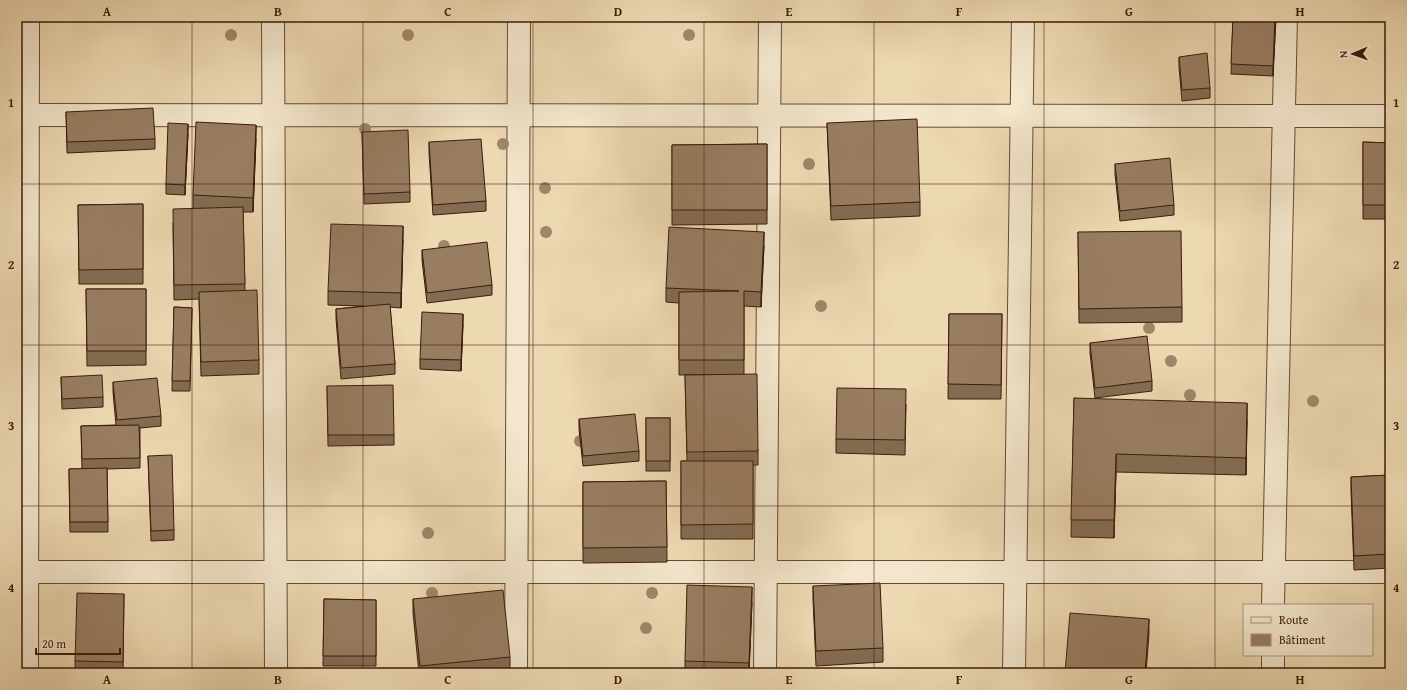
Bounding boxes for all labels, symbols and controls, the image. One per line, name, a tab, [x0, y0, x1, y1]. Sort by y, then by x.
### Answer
text: A	[103, 2, 112, 21]
text: B	[274, 2, 282, 21]
text: C	[444, 2, 452, 21]
text: D	[614, 2, 622, 21]
text: E	[786, 2, 793, 21]
text: F	[956, 2, 963, 21]
text: G	[1125, 2, 1133, 21]
text: H	[1295, 2, 1305, 21]
north arrow	[1333, 34, 1373, 74]
text: N	[1335, 50, 1351, 58]
text: 1	[8, 93, 14, 112]
text: 1	[1393, 93, 1399, 112]
text: 2	[8, 255, 15, 274]
text: 2	[1393, 255, 1400, 274]
text: 3	[8, 416, 14, 435]
text: 3	[1393, 416, 1399, 435]
text: 4	[8, 578, 15, 597]
text: 4	[1393, 578, 1400, 597]
legend	[1243, 604, 1373, 656]
text: Route	[1279, 611, 1309, 628]
scale bar	[36, 630, 120, 656]
text: Bâtiment	[1279, 631, 1326, 648]
text: 20 m	[42, 635, 66, 652]
text: A	[103, 670, 112, 689]
text: B	[274, 670, 282, 689]
text: C	[444, 670, 452, 689]
text: D	[614, 670, 622, 689]
text: E	[786, 670, 793, 689]
text: F	[956, 670, 963, 689]
text: G	[1125, 670, 1133, 689]
text: H	[1295, 670, 1305, 689]

